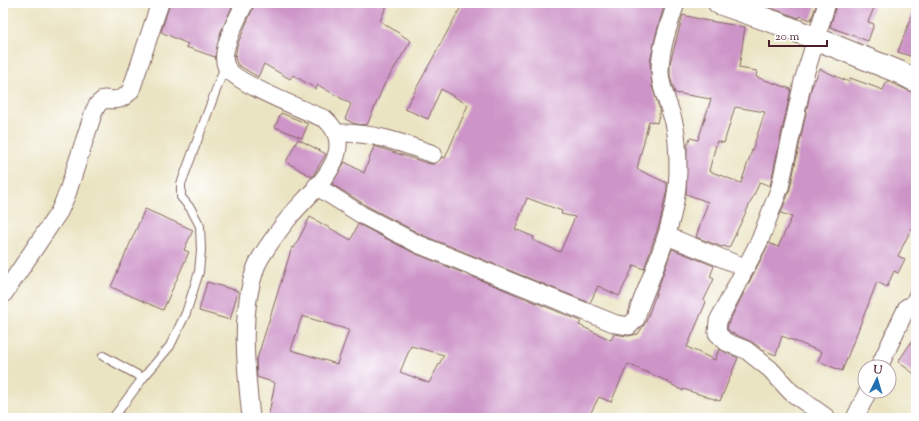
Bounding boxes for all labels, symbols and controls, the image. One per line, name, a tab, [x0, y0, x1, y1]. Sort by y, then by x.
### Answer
scale bar	[769, 22, 827, 48]
text: 20 m	[775, 28, 800, 46]
north arrow	[857, 359, 897, 399]
text: U	[872, 362, 883, 378]

